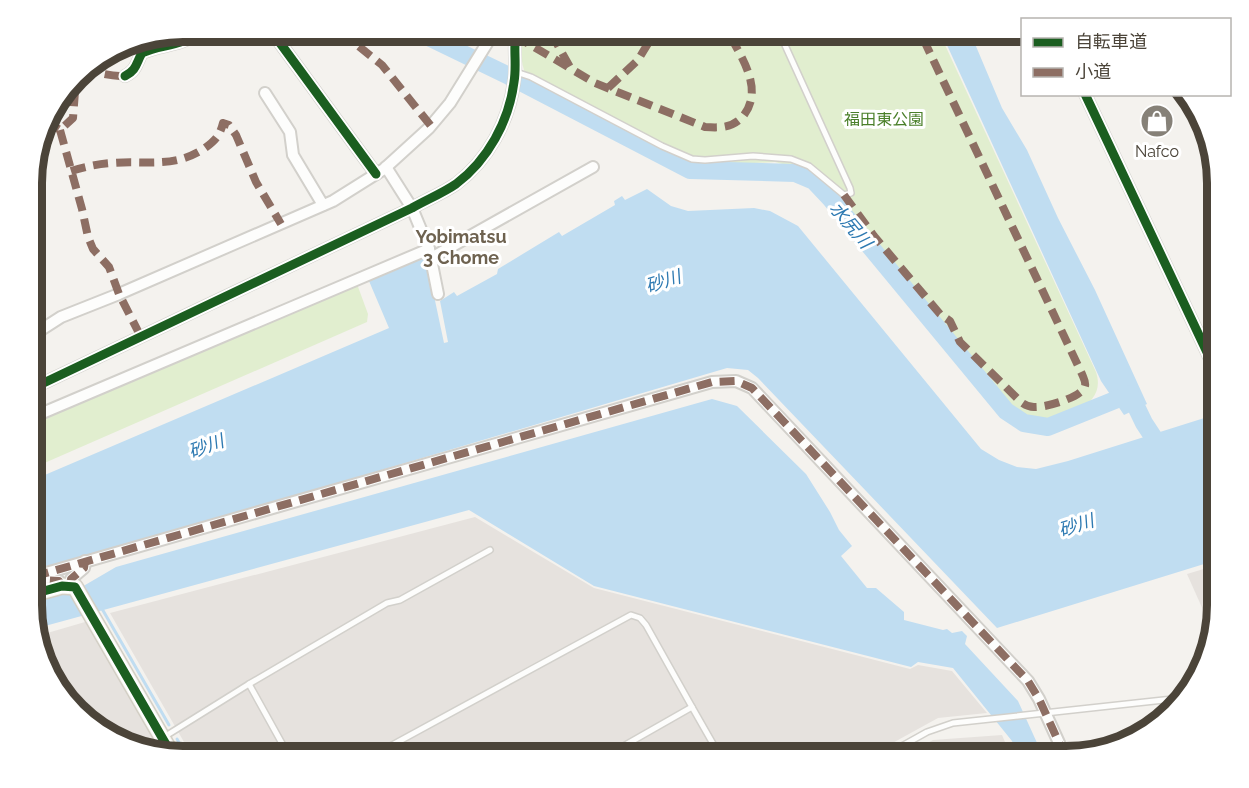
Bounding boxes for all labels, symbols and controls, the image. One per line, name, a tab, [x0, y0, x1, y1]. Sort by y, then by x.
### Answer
legend	[1021, 18, 1231, 96]
text: 自転車道	[1075, 31, 1147, 52]
text: 小道	[1075, 61, 1111, 82]
shop icon: Nafco	[1139, 103, 1175, 139]
park label: 福田東公園	[844, 110, 924, 129]
place label: Nafco	[1135, 142, 1179, 161]
water label: 水尻川	[826, 198, 878, 254]
district label: Yobimatsu 3 Chome	[415, 226, 507, 268]
water label: 砂川	[643, 265, 685, 297]
water label: 砂川	[185, 429, 228, 462]
water label: 砂川	[1056, 509, 1098, 541]

